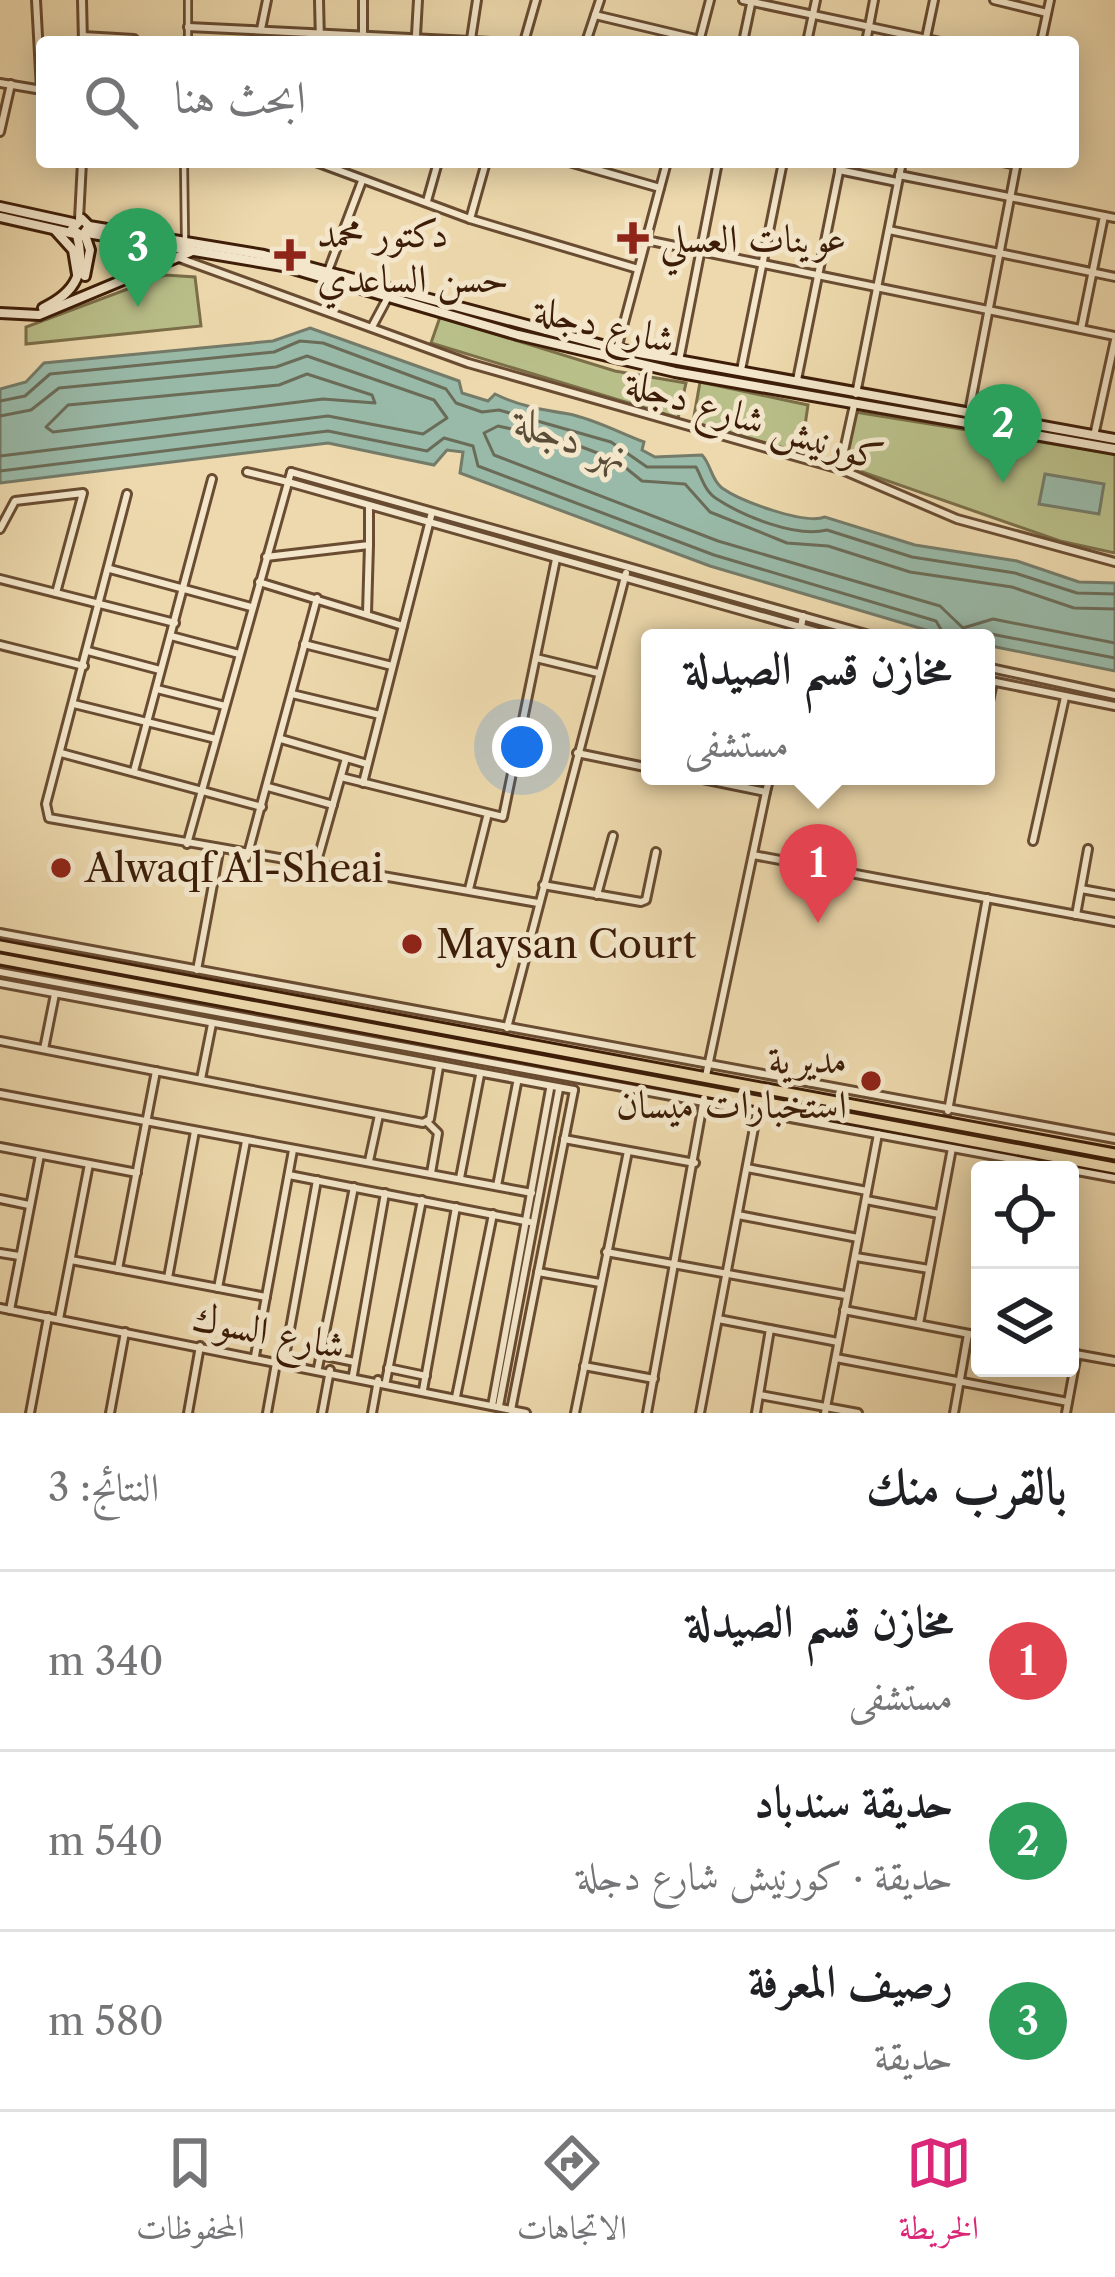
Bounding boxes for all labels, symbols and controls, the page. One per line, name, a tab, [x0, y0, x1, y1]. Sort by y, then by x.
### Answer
search box	[36, 36, 1079, 168]
icon: search	[78, 69, 144, 135]
text: ابحث هنا	[174, 69, 306, 125]
pin: 3	[99, 208, 177, 307]
place label: دكتور محمد حسن الساعدي	[317, 209, 509, 310]
place label: عوينات العسلي	[660, 214, 846, 276]
marker: عوينات العسلي	[617, 222, 649, 254]
marker: دكتور محمد حسن الساعدي	[274, 239, 306, 271]
street label: شارع دجلة	[526, 284, 680, 372]
street label: كورنيش شارع دجلة	[616, 357, 889, 489]
pin: 2	[964, 384, 1042, 483]
water label: نهر دجلة	[504, 393, 637, 484]
popup	[641, 629, 995, 785]
text: مخازن قسم الصيدلة	[685, 640, 951, 696]
your location	[492, 717, 552, 777]
text: مستشفى	[685, 719, 789, 767]
pin: 1	[779, 824, 857, 923]
place label: Alwaqf Al-Sheai	[84, 844, 384, 892]
marker: Alwaqf Al-Sheai	[48, 855, 74, 881]
place label: Maysan Court	[436, 920, 696, 968]
marker: Maysan Court	[399, 931, 425, 957]
place label: مديرية استخبارات ميسان	[616, 1035, 847, 1128]
marker: مديرية استخبارات ميسان	[858, 1068, 884, 1094]
map controls	[971, 1161, 1079, 1377]
button: locate	[971, 1161, 1079, 1269]
button: layers	[971, 1269, 1079, 1377]
street label: شارع السوك	[187, 1293, 349, 1378]
text: بالقرب منك	[866, 1455, 1067, 1517]
text: النتائج: 3	[48, 1463, 159, 1511]
text: مخازن قسم الصيدلة	[687, 1593, 953, 1649]
text: 340 m	[48, 1637, 163, 1685]
text: 1	[1019, 1637, 1037, 1685]
text: مستشفى	[849, 1672, 953, 1720]
text: حديقة سندباد	[754, 1773, 953, 1829]
text: 540 m	[48, 1817, 163, 1865]
text: 2	[1016, 1817, 1040, 1865]
text: حديقة · كورنيش شارع دجلة	[577, 1852, 953, 1900]
text: رصيف المعرفة	[748, 1953, 953, 2009]
text: 580 m	[48, 1997, 164, 2045]
text: 3	[1017, 1997, 1039, 2045]
text: حديقة	[874, 2032, 953, 2080]
tab: المحفوظات	[136, 2130, 245, 2260]
tab: الاتجاهات	[517, 2130, 627, 2260]
tab: الخريطة	[899, 2130, 979, 2260]

